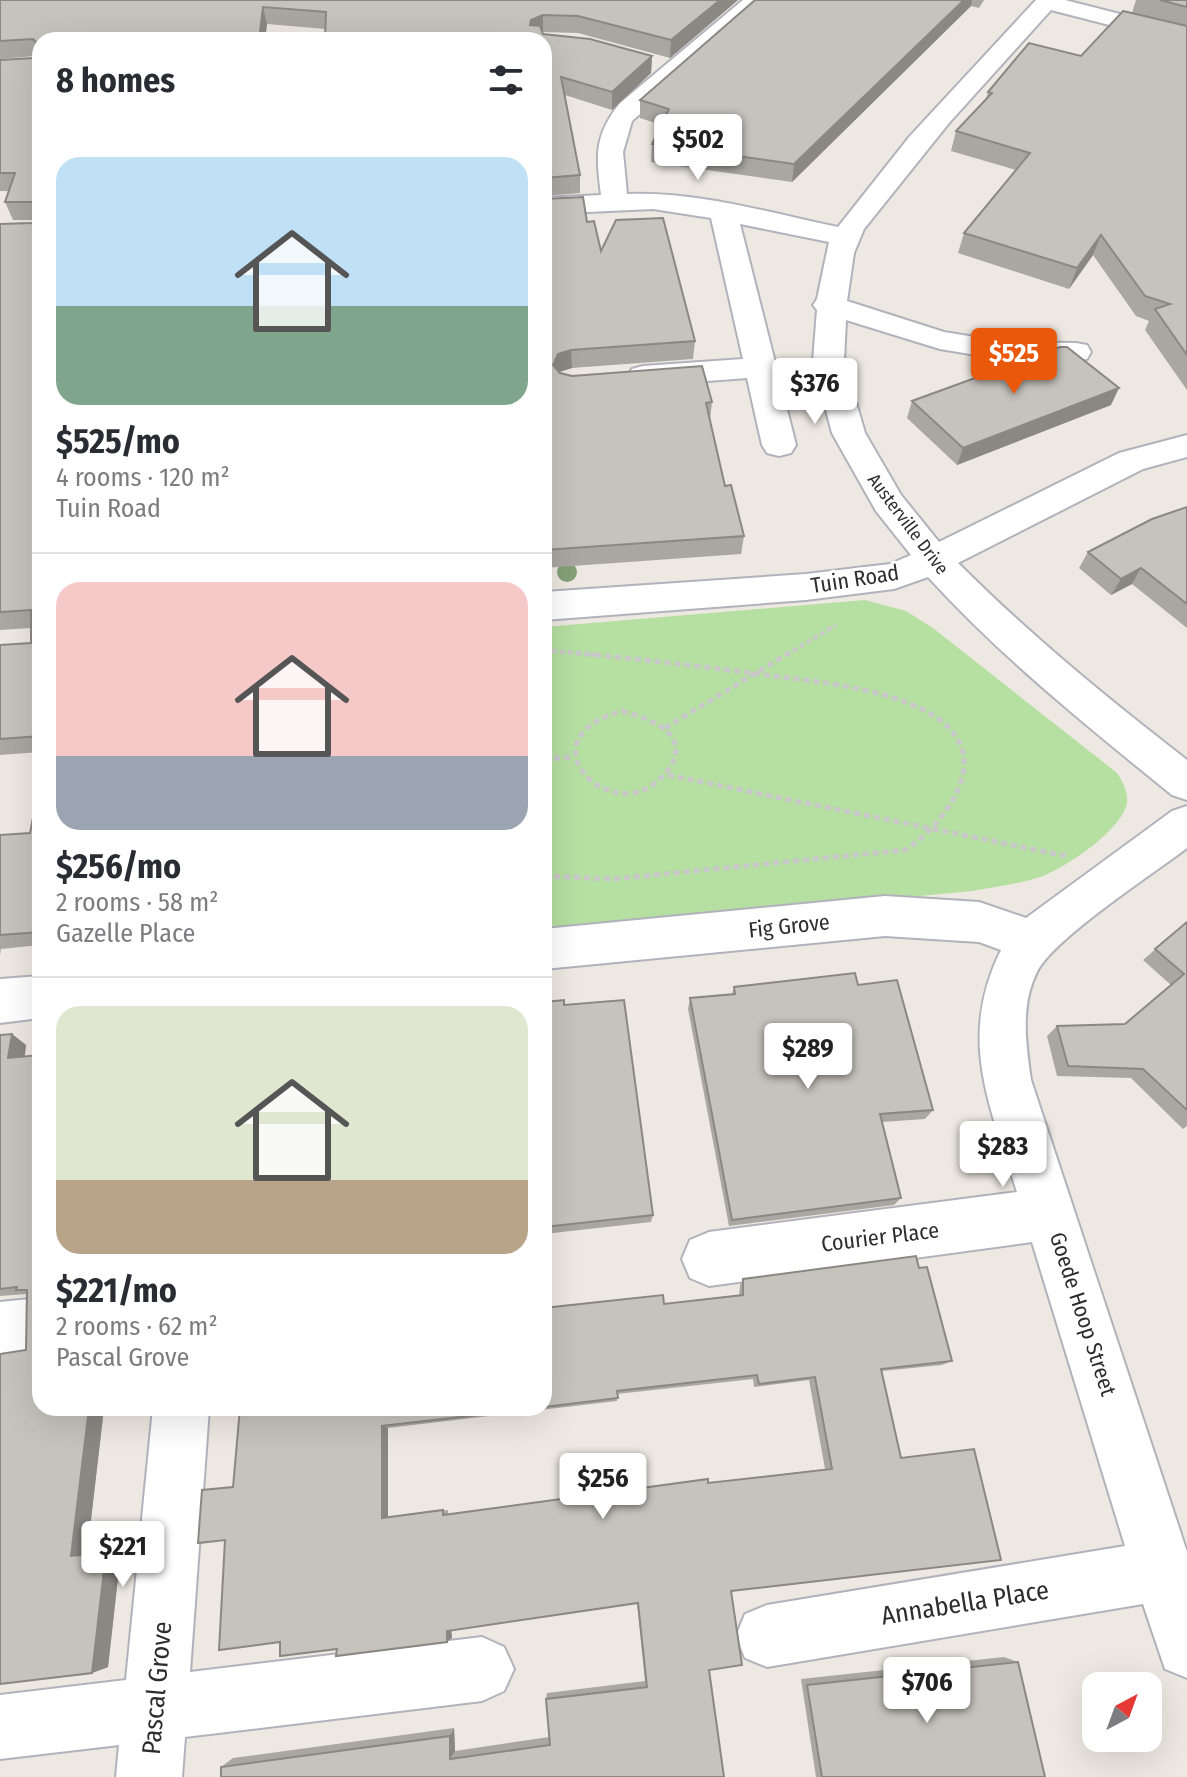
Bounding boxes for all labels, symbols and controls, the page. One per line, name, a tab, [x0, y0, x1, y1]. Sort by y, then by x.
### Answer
icon: filters	[484, 58, 528, 102]
text: 8 homes	[56, 60, 175, 101]
pin: $502	[651, 114, 745, 182]
text: $502	[672, 124, 724, 155]
icon: home	[220, 209, 364, 353]
pin: $525	[967, 328, 1061, 396]
text: $525	[989, 338, 1039, 369]
pin: $376	[768, 358, 862, 426]
text: $376	[790, 368, 840, 399]
text: $525/mo	[56, 421, 180, 462]
text: 4 rooms · 120 m²	[56, 462, 230, 493]
street label: Austerville Drive	[863, 469, 953, 579]
text: Tuin Road	[56, 493, 161, 524]
street label: Tuin Road	[809, 559, 901, 599]
icon: home	[220, 634, 364, 778]
text: $256/mo	[56, 846, 181, 887]
text: 2 rooms · 58 m²	[56, 887, 218, 918]
street label: Fig Grove	[747, 908, 831, 944]
text: Gazelle Place	[56, 918, 195, 949]
pin: $289	[761, 1023, 855, 1091]
text: $289	[782, 1033, 834, 1064]
icon: home	[220, 1058, 364, 1202]
pin: $283	[956, 1121, 1050, 1189]
text: $283	[978, 1131, 1028, 1162]
street label: Courier Place	[820, 1216, 940, 1258]
street label: Goede Hoop Street	[1044, 1229, 1122, 1400]
text: $221/mo	[56, 1270, 177, 1311]
text: 2 rooms · 62 m²	[56, 1311, 218, 1342]
text: Pascal Grove	[56, 1342, 189, 1373]
pin: $256	[556, 1453, 650, 1521]
text: $256	[577, 1463, 629, 1494]
pin: $221	[76, 1521, 170, 1589]
text: $221	[99, 1531, 147, 1562]
street label: Annabella Place	[879, 1574, 1051, 1632]
street label: Pascal Grove	[136, 1620, 178, 1756]
pin: $706	[880, 1657, 974, 1725]
text: $706	[901, 1667, 953, 1698]
north arrow	[1082, 1672, 1162, 1752]
map controls	[1082, 1672, 1162, 1752]

